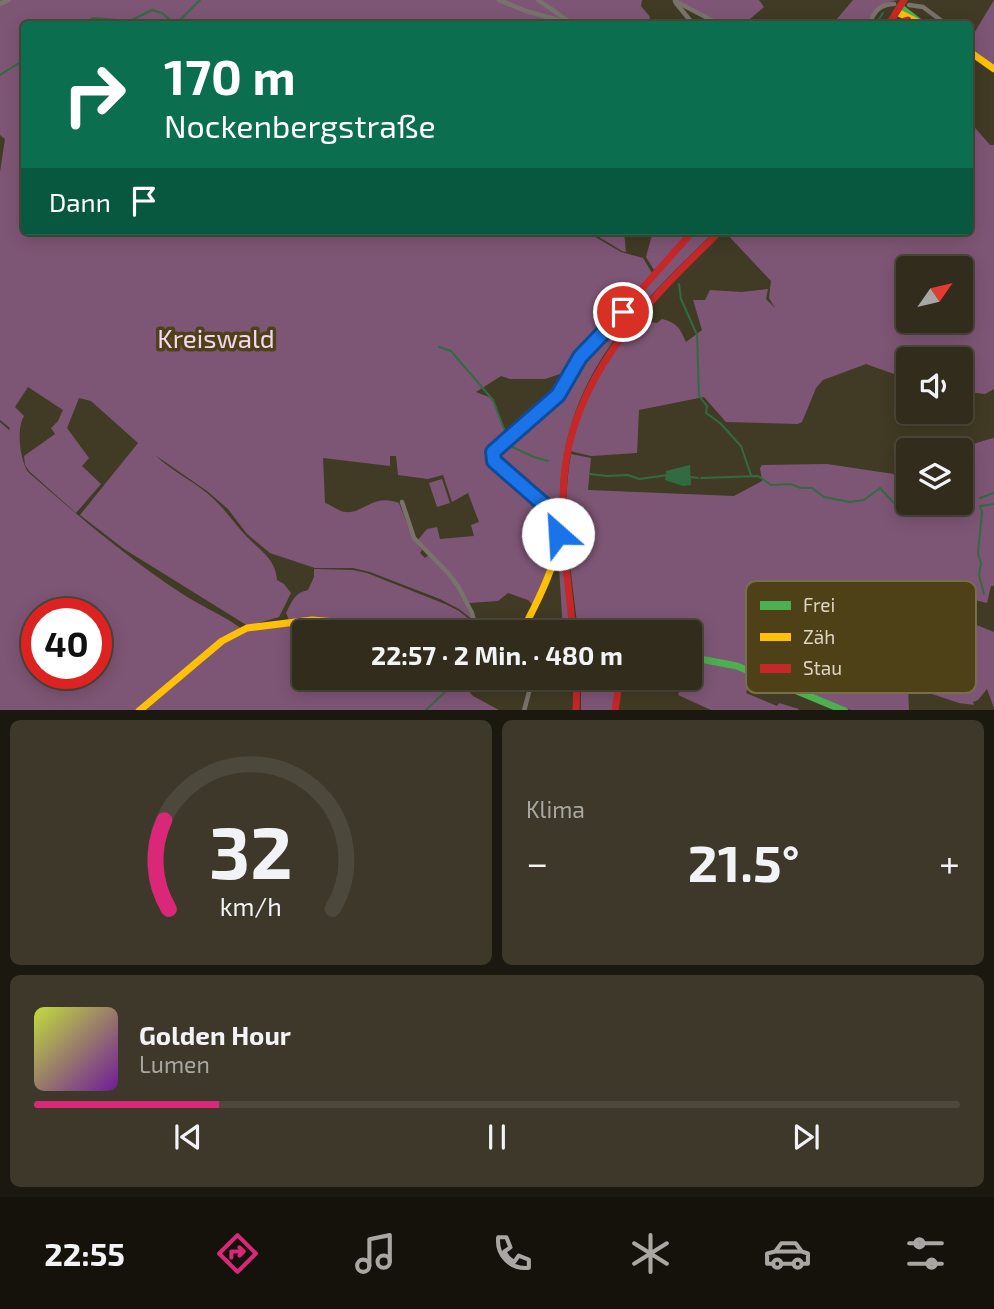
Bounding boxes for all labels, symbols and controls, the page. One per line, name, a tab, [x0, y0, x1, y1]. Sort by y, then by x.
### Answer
text: 170 m	[164, 46, 296, 105]
icon: right	[49, 49, 140, 140]
text: Nockenbergstraße	[164, 106, 436, 144]
icon: arrive	[125, 182, 163, 220]
text: Dann	[49, 186, 111, 217]
north arrow	[896, 256, 973, 332]
map controls	[896, 256, 973, 515]
pin	[593, 282, 653, 342]
icon: arrive	[604, 293, 642, 331]
park label: Kreiswald	[157, 322, 275, 353]
button: sound	[896, 347, 973, 424]
button: layers	[896, 438, 973, 515]
position arrow	[521, 497, 595, 571]
legend	[746, 581, 976, 693]
text: Frei	[803, 593, 835, 616]
speed limit sign: 40	[21, 598, 112, 689]
text: Zäh	[803, 625, 835, 648]
text: 22:57 · 2 Min. · 480 m	[371, 639, 623, 670]
text: Stau	[803, 656, 842, 679]
text: Klima	[526, 795, 585, 823]
text: 32	[209, 806, 293, 894]
text: 21.5°	[688, 830, 800, 892]
text: −	[526, 839, 548, 885]
text: +	[939, 839, 960, 885]
text: km/h	[220, 890, 282, 920]
text: Golden Hour	[139, 1019, 291, 1050]
text: Lumen	[139, 1050, 210, 1078]
icon: previous	[169, 1118, 207, 1156]
icon: pause	[478, 1118, 516, 1156]
icon: next	[787, 1118, 825, 1156]
icon: directions	[213, 1229, 262, 1278]
icon: music	[351, 1229, 400, 1278]
icon: phone	[488, 1229, 537, 1278]
icon: climate	[626, 1229, 675, 1278]
icon: car	[763, 1229, 812, 1278]
icon: filters	[901, 1229, 950, 1278]
text: 22:55	[44, 1234, 125, 1272]

